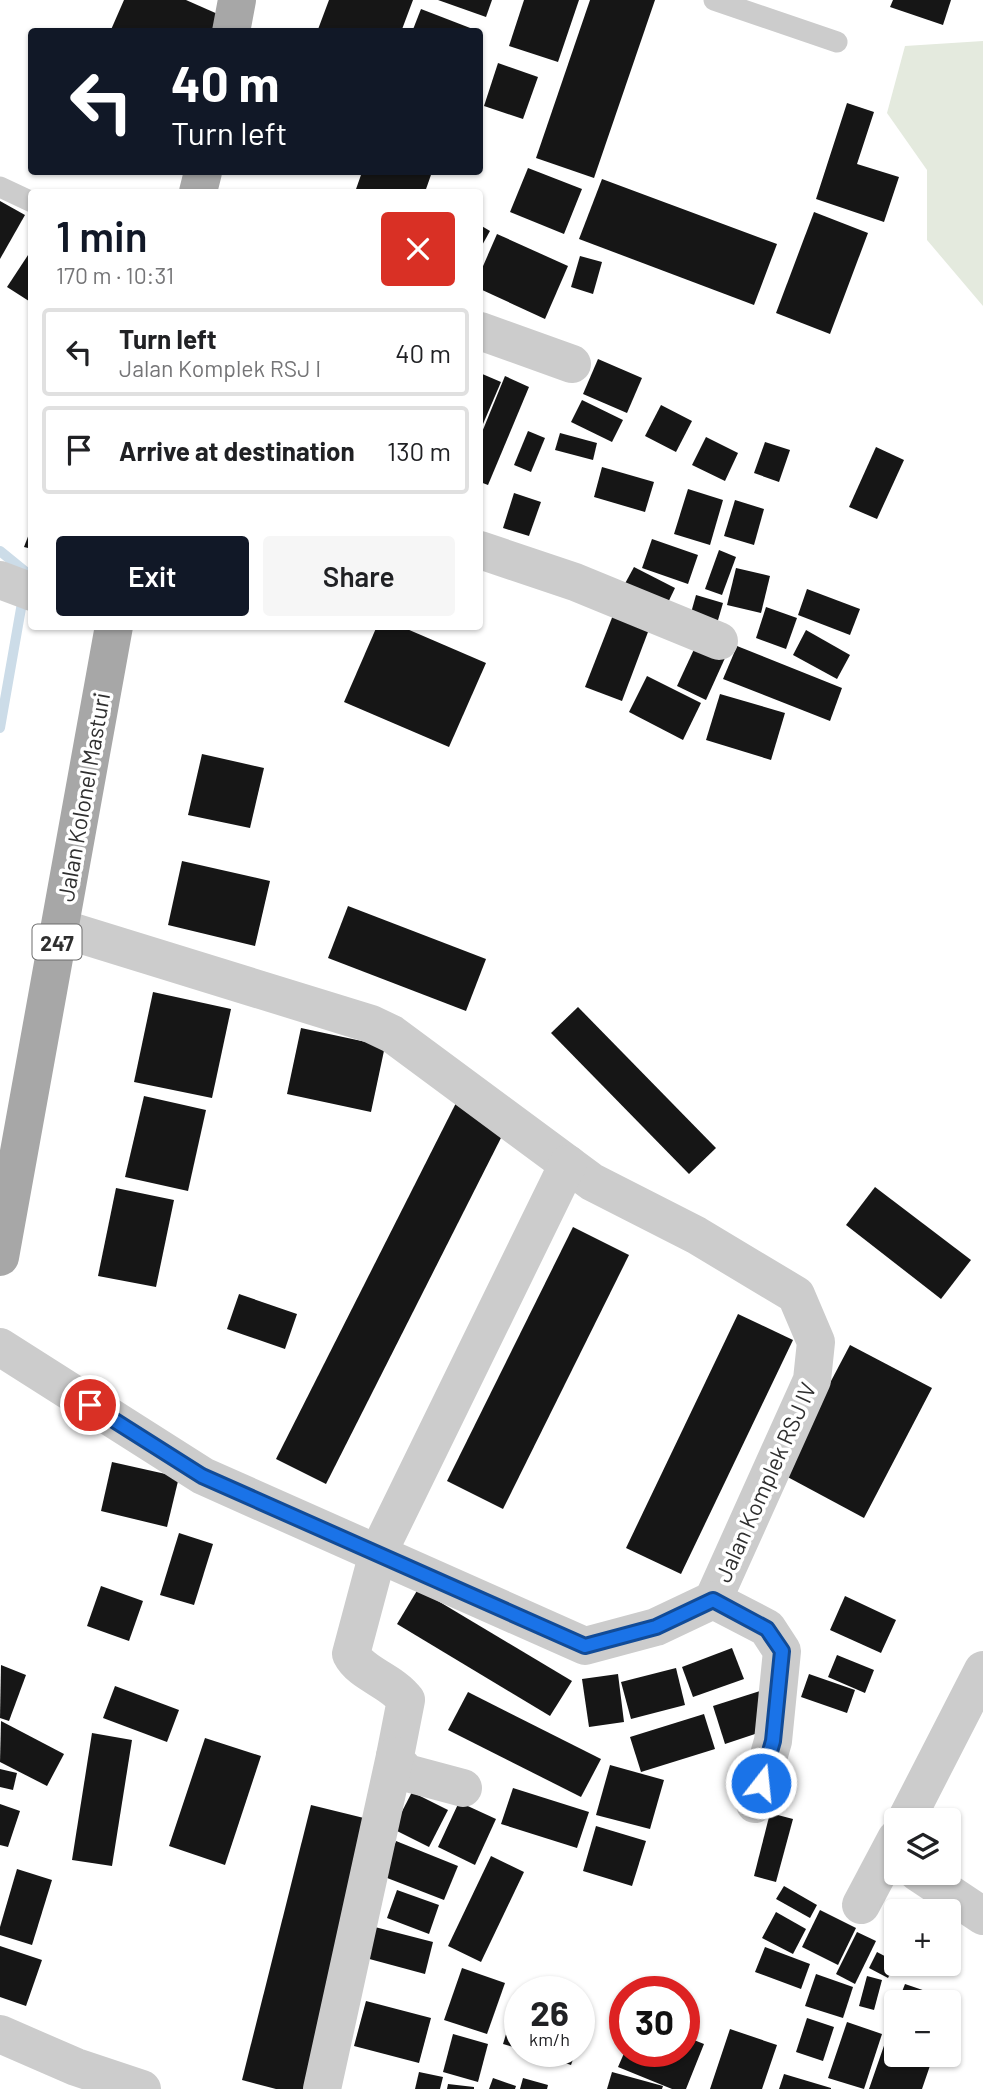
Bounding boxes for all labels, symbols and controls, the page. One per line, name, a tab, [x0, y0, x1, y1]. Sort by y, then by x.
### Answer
text: 40 m	[171, 53, 279, 112]
icon: left	[56, 56, 147, 147]
text: Turn left	[171, 113, 288, 151]
text: 1 min	[56, 210, 148, 260]
button: close	[381, 212, 455, 286]
text: 170 m · 10:31	[56, 261, 174, 289]
text: Turn left	[119, 323, 217, 354]
icon: left	[60, 333, 98, 371]
text: 40 m	[395, 337, 451, 368]
text: Jalan Komplek RSJ I	[119, 354, 321, 382]
icon: arrive	[60, 431, 98, 469]
text: Arrive at destination	[119, 435, 355, 466]
text: 130 m	[387, 435, 451, 466]
button: Exit	[56, 536, 249, 616]
button: Share	[263, 536, 455, 616]
street label: Jalan Kolonel Masturi	[51, 690, 115, 904]
road number: 247	[32, 925, 82, 960]
pin	[60, 1375, 120, 1435]
street label: Jalan Komplek RSJ IV	[708, 1378, 822, 1586]
icon: arrive	[71, 1386, 109, 1424]
position arrow	[724, 1746, 798, 1820]
map controls	[884, 1808, 961, 2067]
button: layers	[884, 1808, 961, 1885]
button: +	[884, 1899, 961, 1976]
speed limit sign: 30	[609, 1976, 700, 2067]
button: −	[884, 1990, 961, 2067]
text: 26	[530, 1991, 569, 2033]
text: km/h	[529, 2028, 570, 2050]

